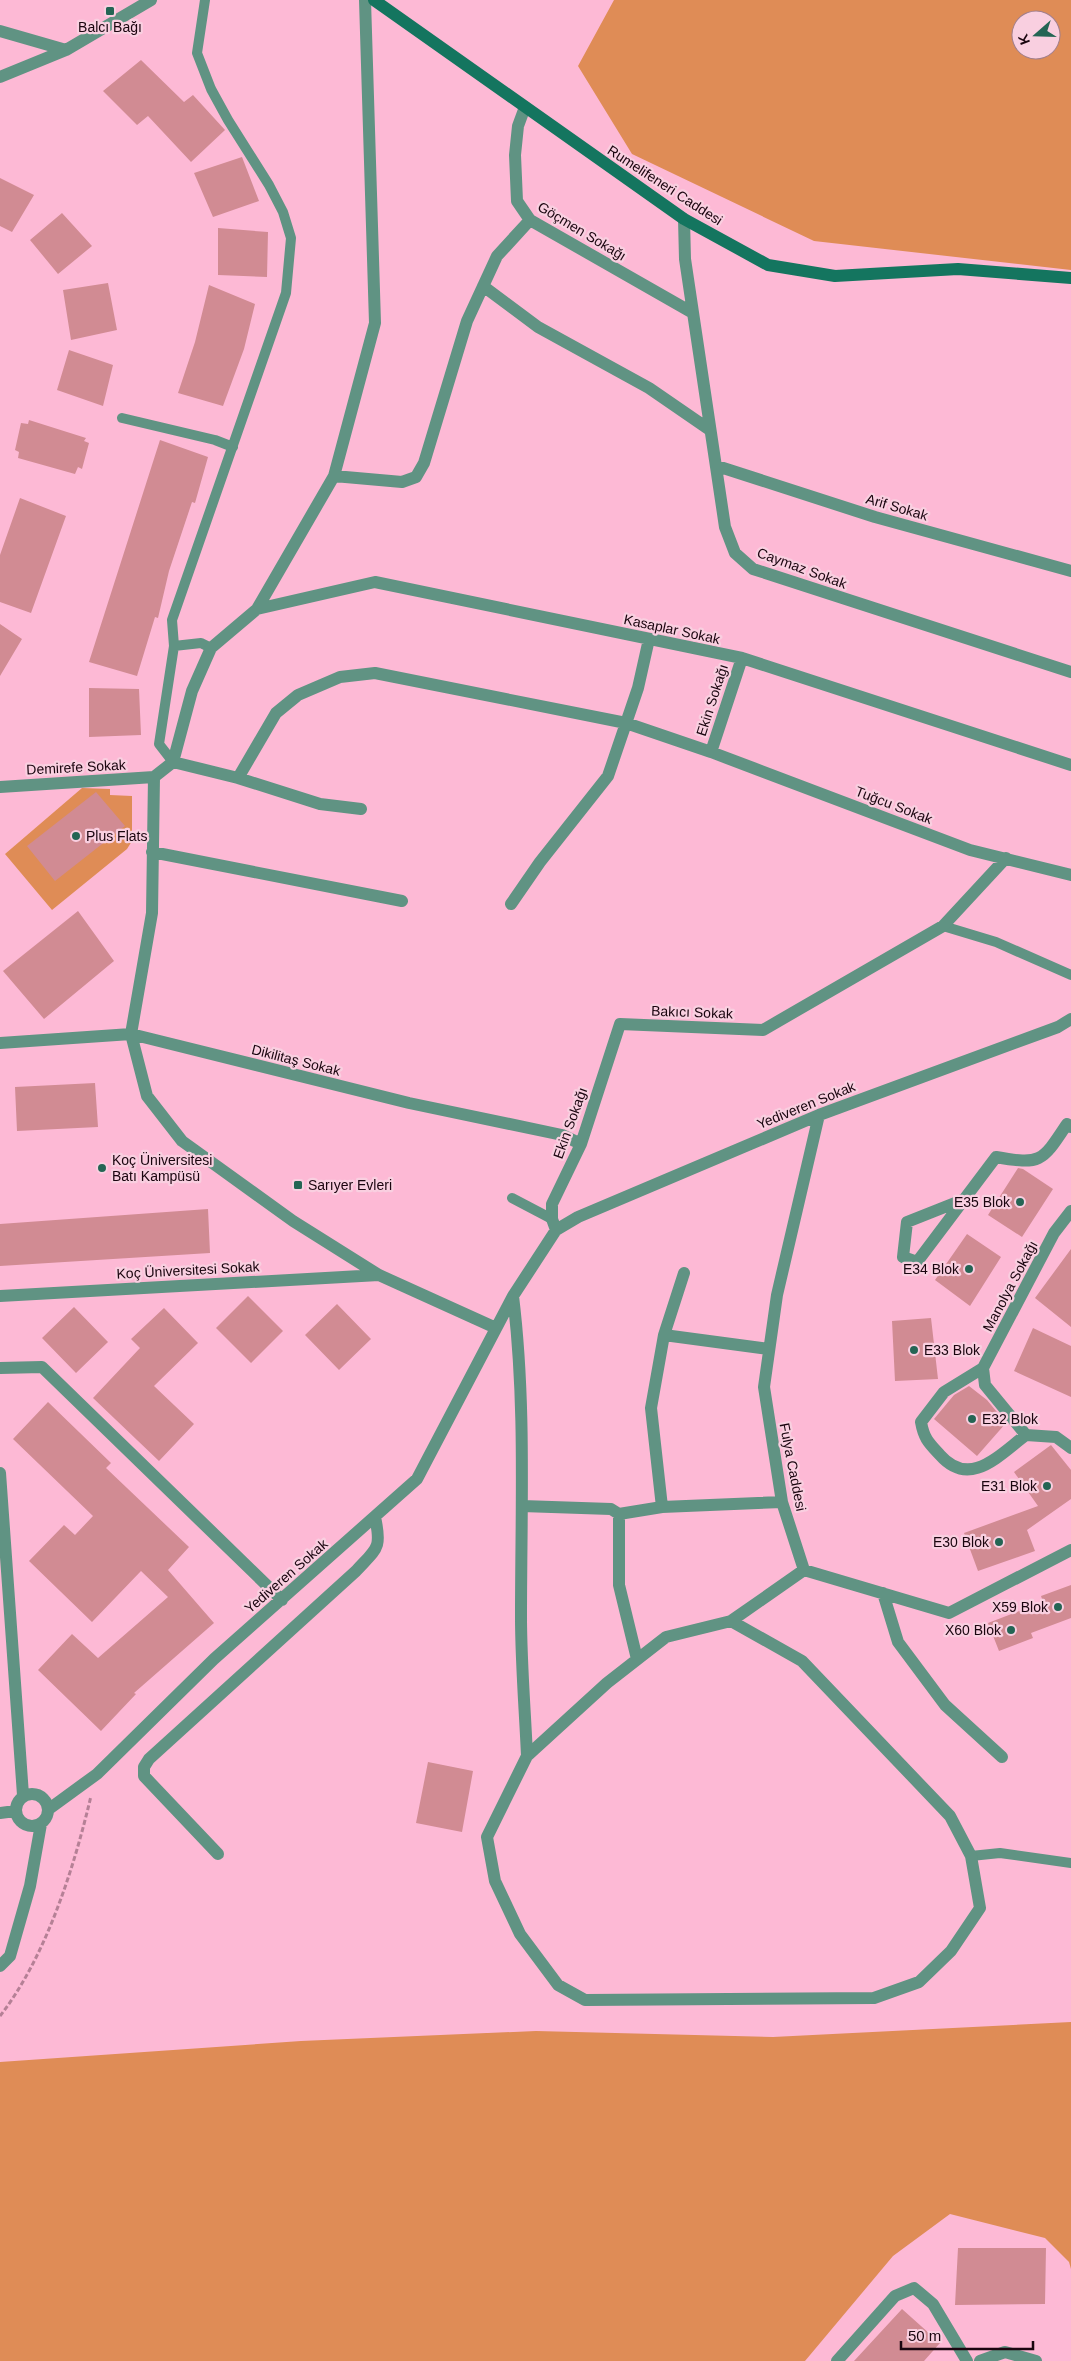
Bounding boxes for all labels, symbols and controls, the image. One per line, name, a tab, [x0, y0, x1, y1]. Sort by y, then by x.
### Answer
marker: Balcı Bağı	[104, 5, 116, 17]
north arrow	[1011, 10, 1061, 60]
place label: Balcı Bağı	[78, 19, 142, 35]
text: K	[1015, 32, 1033, 47]
street label: Rumelifeneri Caddesi	[605, 142, 725, 228]
street label: Göçmen Sokağı	[535, 198, 629, 264]
street label: Arif Sokak	[864, 491, 931, 524]
street label: Caymaz Sokak	[755, 544, 850, 592]
street label: Kasaplar Sokak	[622, 611, 723, 647]
street label: Ekin Sokağı	[693, 662, 731, 738]
street label: Demirefe Sokak	[26, 756, 127, 778]
street label: Tuğcu Sokak	[853, 783, 936, 827]
place label: Plus Flats	[86, 828, 147, 844]
marker: Plus Flats	[70, 830, 82, 842]
street label: Bakıcı Sokak	[651, 1003, 734, 1021]
street label: Dikilitaş Sokak	[250, 1041, 343, 1079]
street label: Yediveren Sokak	[755, 1078, 858, 1132]
street label: Ekin Sokağı	[550, 1085, 590, 1161]
place label: Koç Üniversitesi Batı Kampüsü	[112, 1151, 212, 1184]
marker: Koç Üniversitesi Batı Kampüsü	[96, 1162, 108, 1174]
place label: Sarıyer Evleri	[308, 1177, 392, 1193]
marker: Sarıyer Evleri	[292, 1179, 304, 1191]
place label: E35 Blok	[954, 1194, 1011, 1210]
marker: E35 Blok	[1014, 1196, 1026, 1208]
street label: Manolya Sokağı	[979, 1238, 1041, 1334]
street label: Koç Üniversitesi Sokak	[116, 1257, 261, 1282]
place label: E34 Blok	[903, 1261, 960, 1277]
marker: E34 Blok	[963, 1263, 975, 1275]
place label: E33 Blok	[924, 1342, 981, 1358]
marker: E33 Blok	[908, 1344, 920, 1356]
place label: E32 Blok	[982, 1411, 1039, 1427]
marker: E32 Blok	[966, 1413, 978, 1425]
street label: Fulya Caddesi	[777, 1422, 809, 1512]
place label: E31 Blok	[981, 1478, 1038, 1494]
marker: E31 Blok	[1041, 1480, 1053, 1492]
place label: E30 Blok	[933, 1534, 990, 1550]
street label: Yediveren Sokak	[241, 1535, 331, 1616]
marker: E30 Blok	[993, 1536, 1005, 1548]
place label: X59 Blok	[992, 1599, 1049, 1615]
marker: X59 Blok	[1052, 1601, 1064, 1613]
place label: X60 Blok	[945, 1622, 1002, 1638]
marker: X60 Blok	[1005, 1624, 1017, 1636]
scale bar	[901, 2318, 1034, 2350]
text: 50 m	[908, 2327, 941, 2344]

